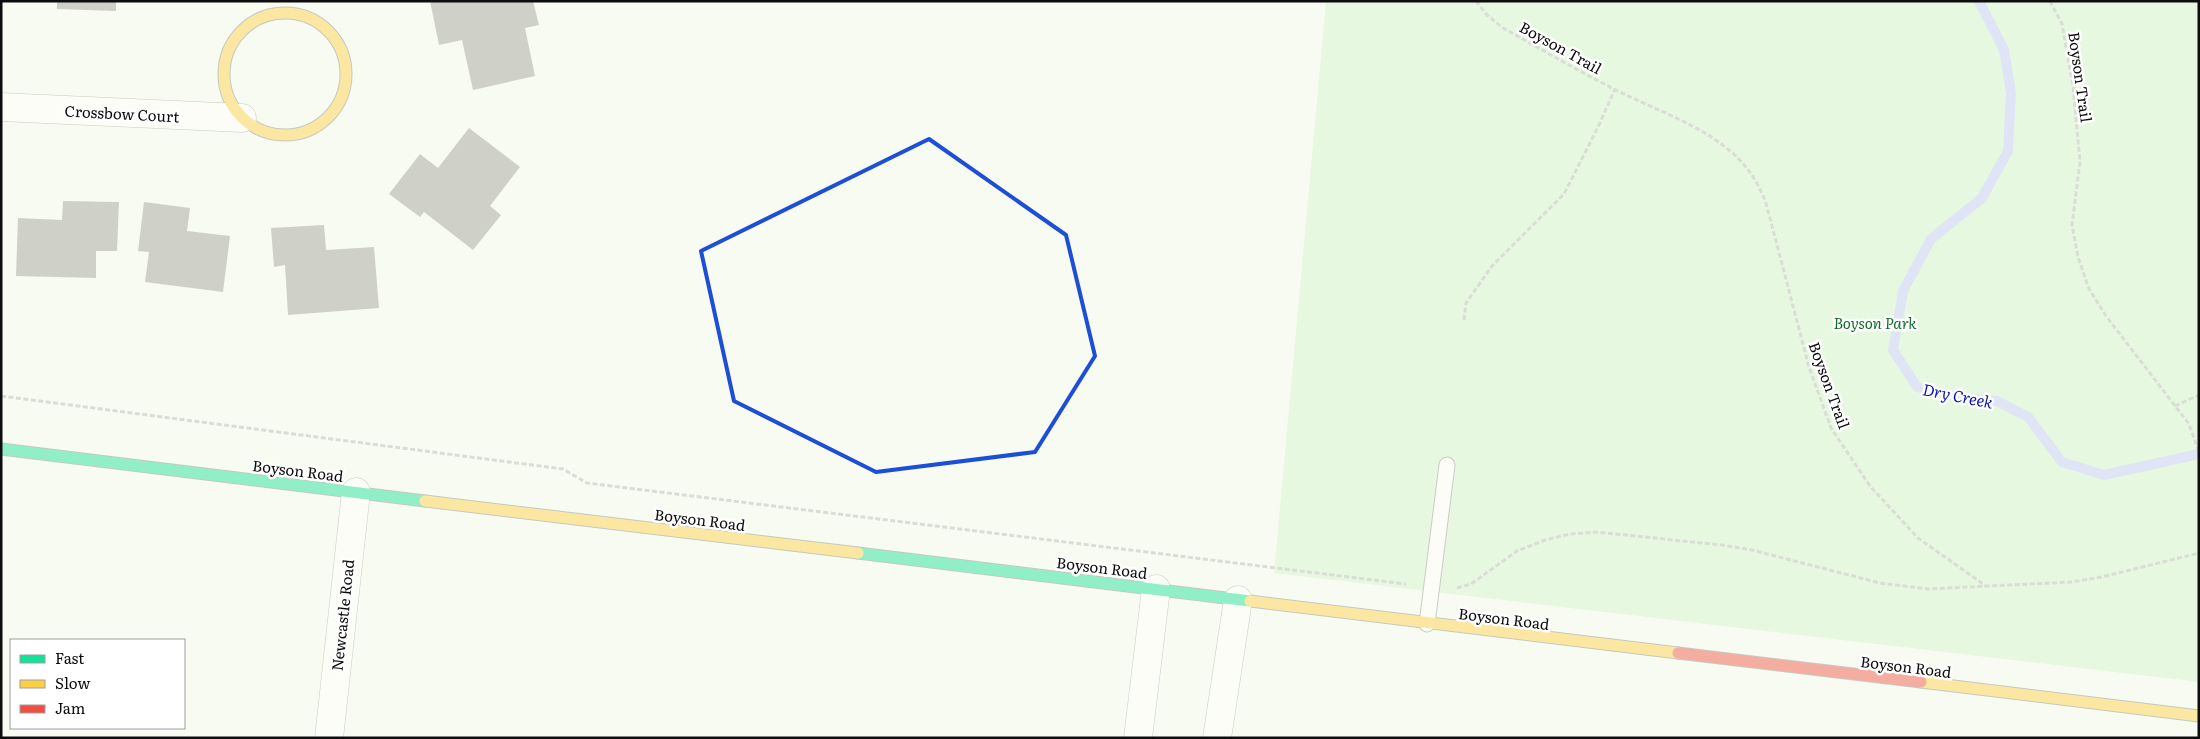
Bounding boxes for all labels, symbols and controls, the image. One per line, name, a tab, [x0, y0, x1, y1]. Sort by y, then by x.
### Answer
street label: Boyson Trail	[1516, 15, 1606, 79]
street label: Boyson Trail	[2063, 30, 2099, 124]
street label: Crossbow Court	[64, 99, 180, 127]
park label: Boyson Park	[1833, 311, 1917, 334]
street label: Boyson Trail	[1804, 338, 1856, 432]
water label: Dry Creek	[1921, 376, 1995, 414]
street label: Boyson Road	[251, 453, 345, 487]
street label: Boyson Road	[653, 502, 747, 536]
street label: Boyson Road	[1055, 550, 1149, 584]
street label: Newcastle Road	[325, 558, 359, 672]
street label: Boyson Road	[1457, 601, 1551, 635]
legend	[10, 639, 185, 729]
text: Fast	[55, 646, 84, 669]
street label: Boyson Road	[1859, 649, 1953, 683]
text: Slow	[55, 671, 90, 694]
text: Jam	[55, 696, 86, 719]

